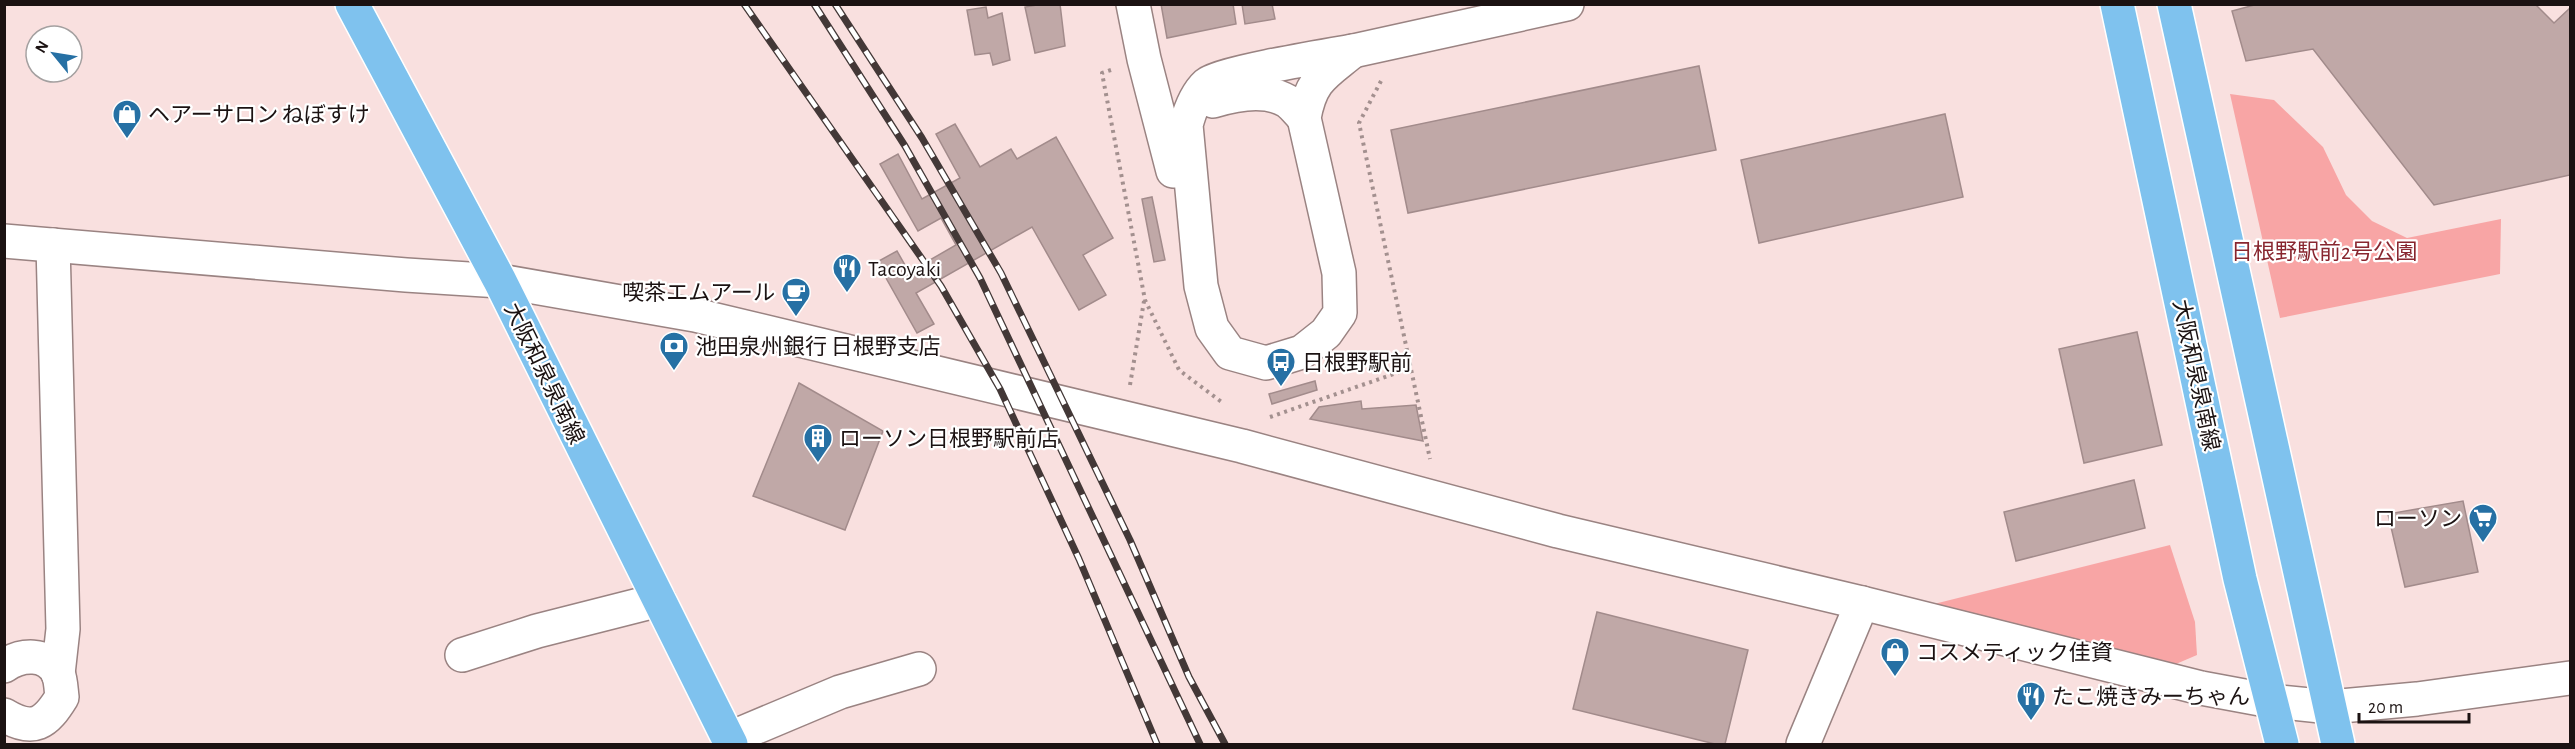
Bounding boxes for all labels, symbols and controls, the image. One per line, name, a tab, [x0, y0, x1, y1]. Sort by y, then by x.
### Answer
north arrow	[24, 24, 84, 84]
text: N	[32, 38, 52, 56]
shop icon: ヘアーサロン ねぼすけ	[111, 98, 143, 140]
place label: ヘアーサロン ねぼすけ	[148, 103, 370, 126]
park label: 日根野駅前2号公園	[2231, 240, 2417, 263]
restaurant icon: Tacoyaki	[831, 252, 863, 294]
place label: Tacoyaki	[868, 258, 941, 280]
cafe icon: 喫茶エムアール	[780, 276, 812, 318]
place label: 喫茶エムアール	[622, 281, 775, 304]
street label: 大阪和泉泉南線	[2169, 297, 2224, 453]
street label: 大阪和泉泉南線	[500, 299, 589, 447]
bank icon: 池田泉州銀行 日根野支店	[658, 330, 690, 372]
place label: 池田泉州銀行 日根野支店	[695, 335, 941, 358]
bus stop icon: 日根野駅前	[1265, 346, 1297, 388]
place label: 日根野駅前	[1302, 351, 1412, 374]
building icon: ローソン日根野駅前店	[802, 422, 834, 464]
place label: ローソン日根野駅前店	[839, 427, 1059, 450]
supermarket icon: ローソン	[2467, 502, 2499, 544]
place label: ローソン	[2374, 508, 2462, 530]
shop icon: コスメティック佳資	[1879, 636, 1911, 678]
place label: コスメティック佳資	[1916, 641, 2113, 664]
restaurant icon: たこ焼きみーちゃん	[2015, 680, 2047, 722]
place label: たこ焼きみーちゃん	[2052, 685, 2250, 708]
scale bar	[2359, 686, 2468, 724]
text: 20 m	[2368, 699, 2403, 717]

